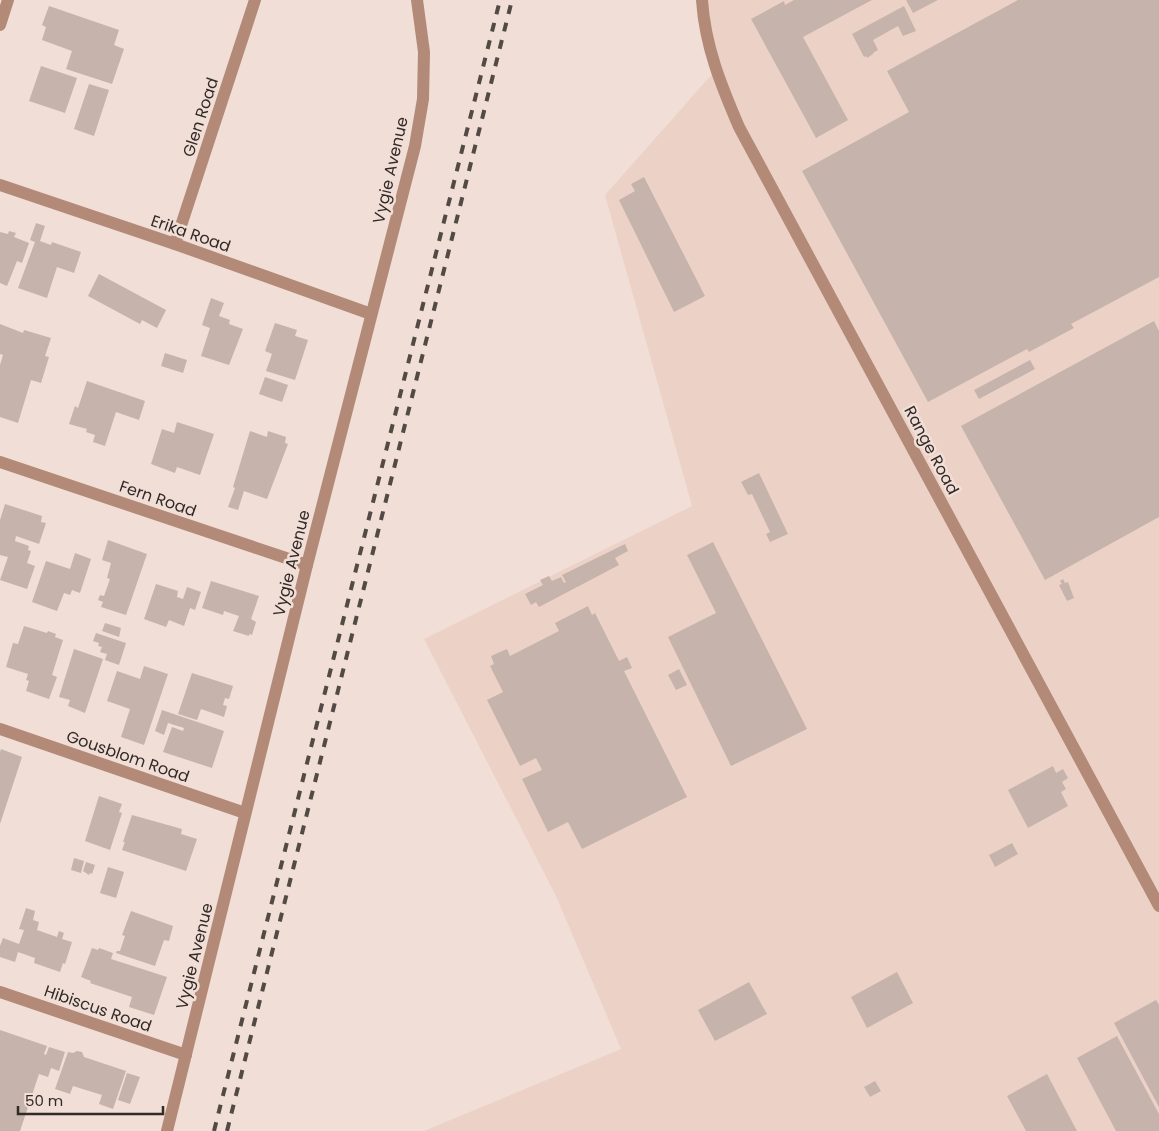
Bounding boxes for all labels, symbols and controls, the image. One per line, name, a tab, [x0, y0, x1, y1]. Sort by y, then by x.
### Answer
street label: Glen Road	[177, 74, 224, 160]
street label: Vygie Avenue	[367, 114, 414, 226]
street label: Erika Road	[148, 209, 234, 258]
street label: Range Road	[899, 402, 965, 499]
street label: Fern Road	[116, 475, 199, 522]
street label: Vygie Avenue	[267, 507, 316, 619]
street label: Gousblom Road	[63, 725, 192, 788]
street label: Vygie Avenue	[170, 900, 219, 1012]
street label: Hibiscus Road	[41, 979, 155, 1038]
scale bar	[18, 1084, 162, 1116]
text: 50 m	[25, 1090, 63, 1111]

